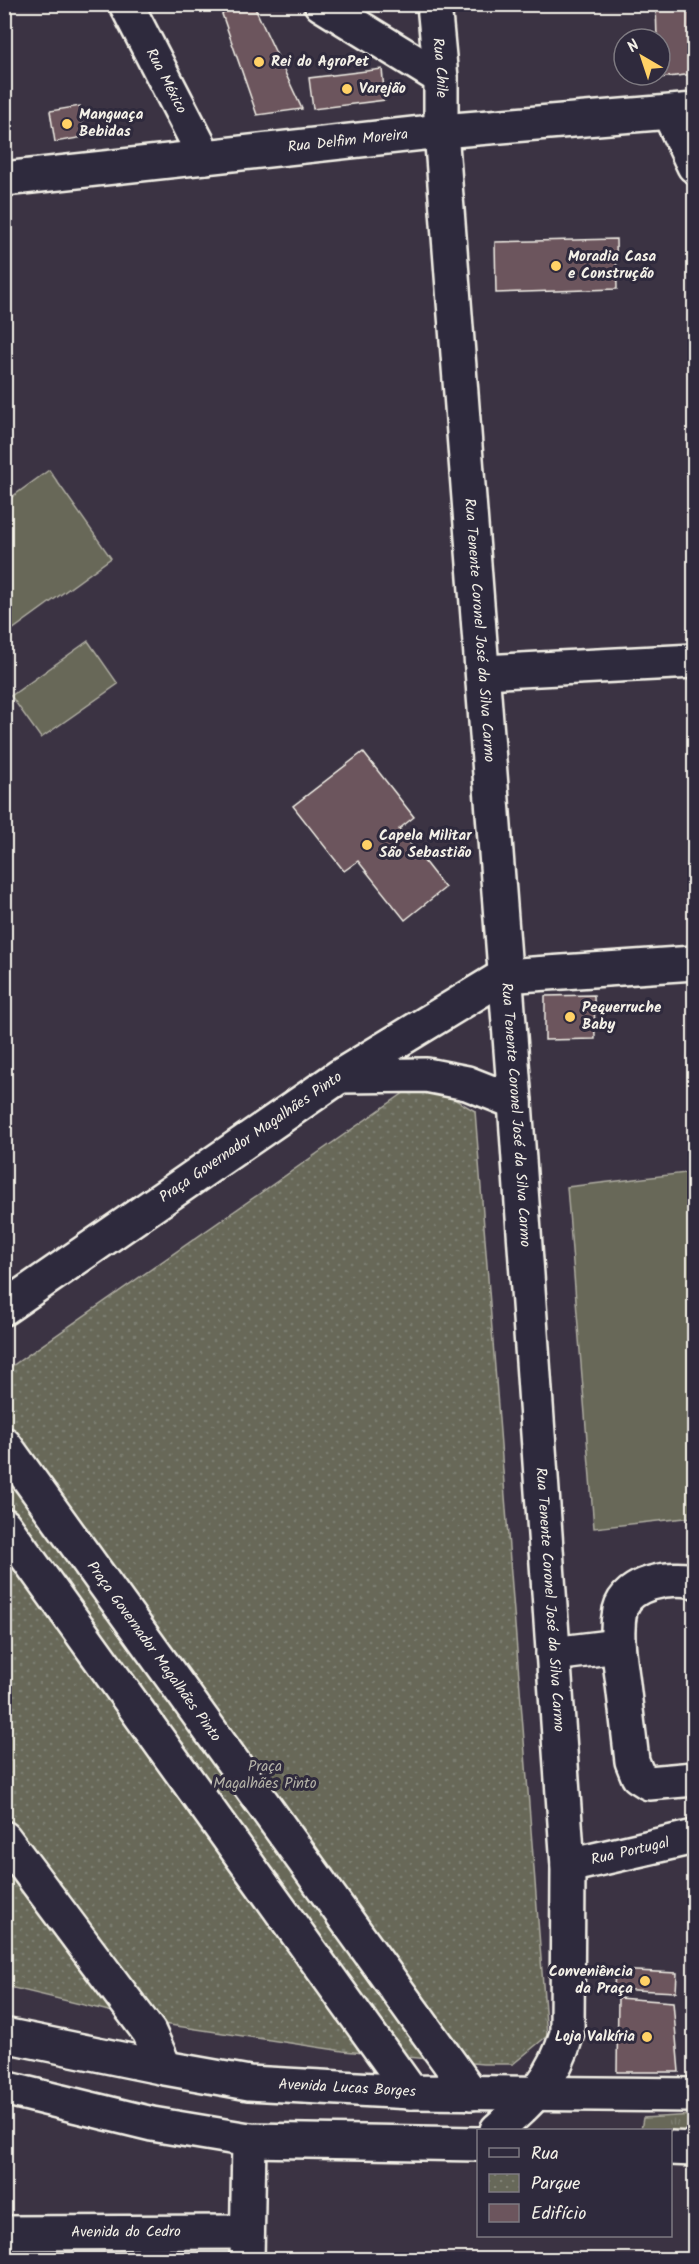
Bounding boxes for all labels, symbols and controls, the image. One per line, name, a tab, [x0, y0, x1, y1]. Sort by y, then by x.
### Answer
north arrow	[612, 27, 672, 87]
text: N	[622, 34, 645, 59]
street label: Rua Chile	[425, 37, 453, 98]
street label: Rua México	[139, 44, 193, 119]
place label: Rei do AgroPet	[271, 50, 369, 74]
marker: Rei do AgroPet	[252, 55, 266, 69]
place label: Varejão	[359, 77, 406, 101]
marker: Varejão	[340, 82, 354, 96]
place label: Manguaça Bebidas	[79, 103, 144, 144]
marker: Manguaça Bebidas	[60, 117, 74, 131]
street label: Rua Delfim Moreira	[286, 123, 409, 160]
place label: Moradia Casa e Construção	[568, 245, 657, 286]
marker: Moradia Casa e Construção	[549, 259, 563, 273]
street label: Rua Tenente Coronel José da Silva Carmo	[457, 497, 501, 763]
place label: Capela Militar São Sebastião	[379, 824, 472, 865]
marker: Capela Militar São Sebastião	[360, 838, 374, 852]
street label: Rua Tenente Coronel José da Silva Carmo	[494, 982, 537, 1248]
place label: Pequerruche Baby	[582, 996, 662, 1037]
marker: Pequerruche Baby	[563, 1010, 577, 1024]
street label: Praça Governador Magalhães Pinto	[154, 1066, 347, 1209]
street label: Rua Tenente Coronel José da Silva Carmo	[528, 1467, 571, 1733]
street label: Praça Governador Magalhães Pinto	[80, 1556, 227, 1747]
park label: Praça Magalhães Pinto	[213, 1755, 317, 1796]
street label: Rua Portugal	[589, 1831, 672, 1872]
place label: Conveniência da Praça	[549, 1960, 633, 2001]
marker: Conveniência da Praça	[638, 1974, 652, 1988]
place label: Loja Valkíria	[555, 2025, 635, 2049]
marker: Loja Valkíria	[640, 2030, 654, 2044]
street label: Avenida Lucas Borges	[278, 2073, 417, 2104]
legend	[477, 2129, 672, 2237]
text: Rua	[531, 2140, 559, 2169]
text: Parque	[531, 2170, 580, 2199]
text: Edifício	[531, 2200, 586, 2229]
street label: Avenida do Cedro	[71, 2220, 181, 2245]

